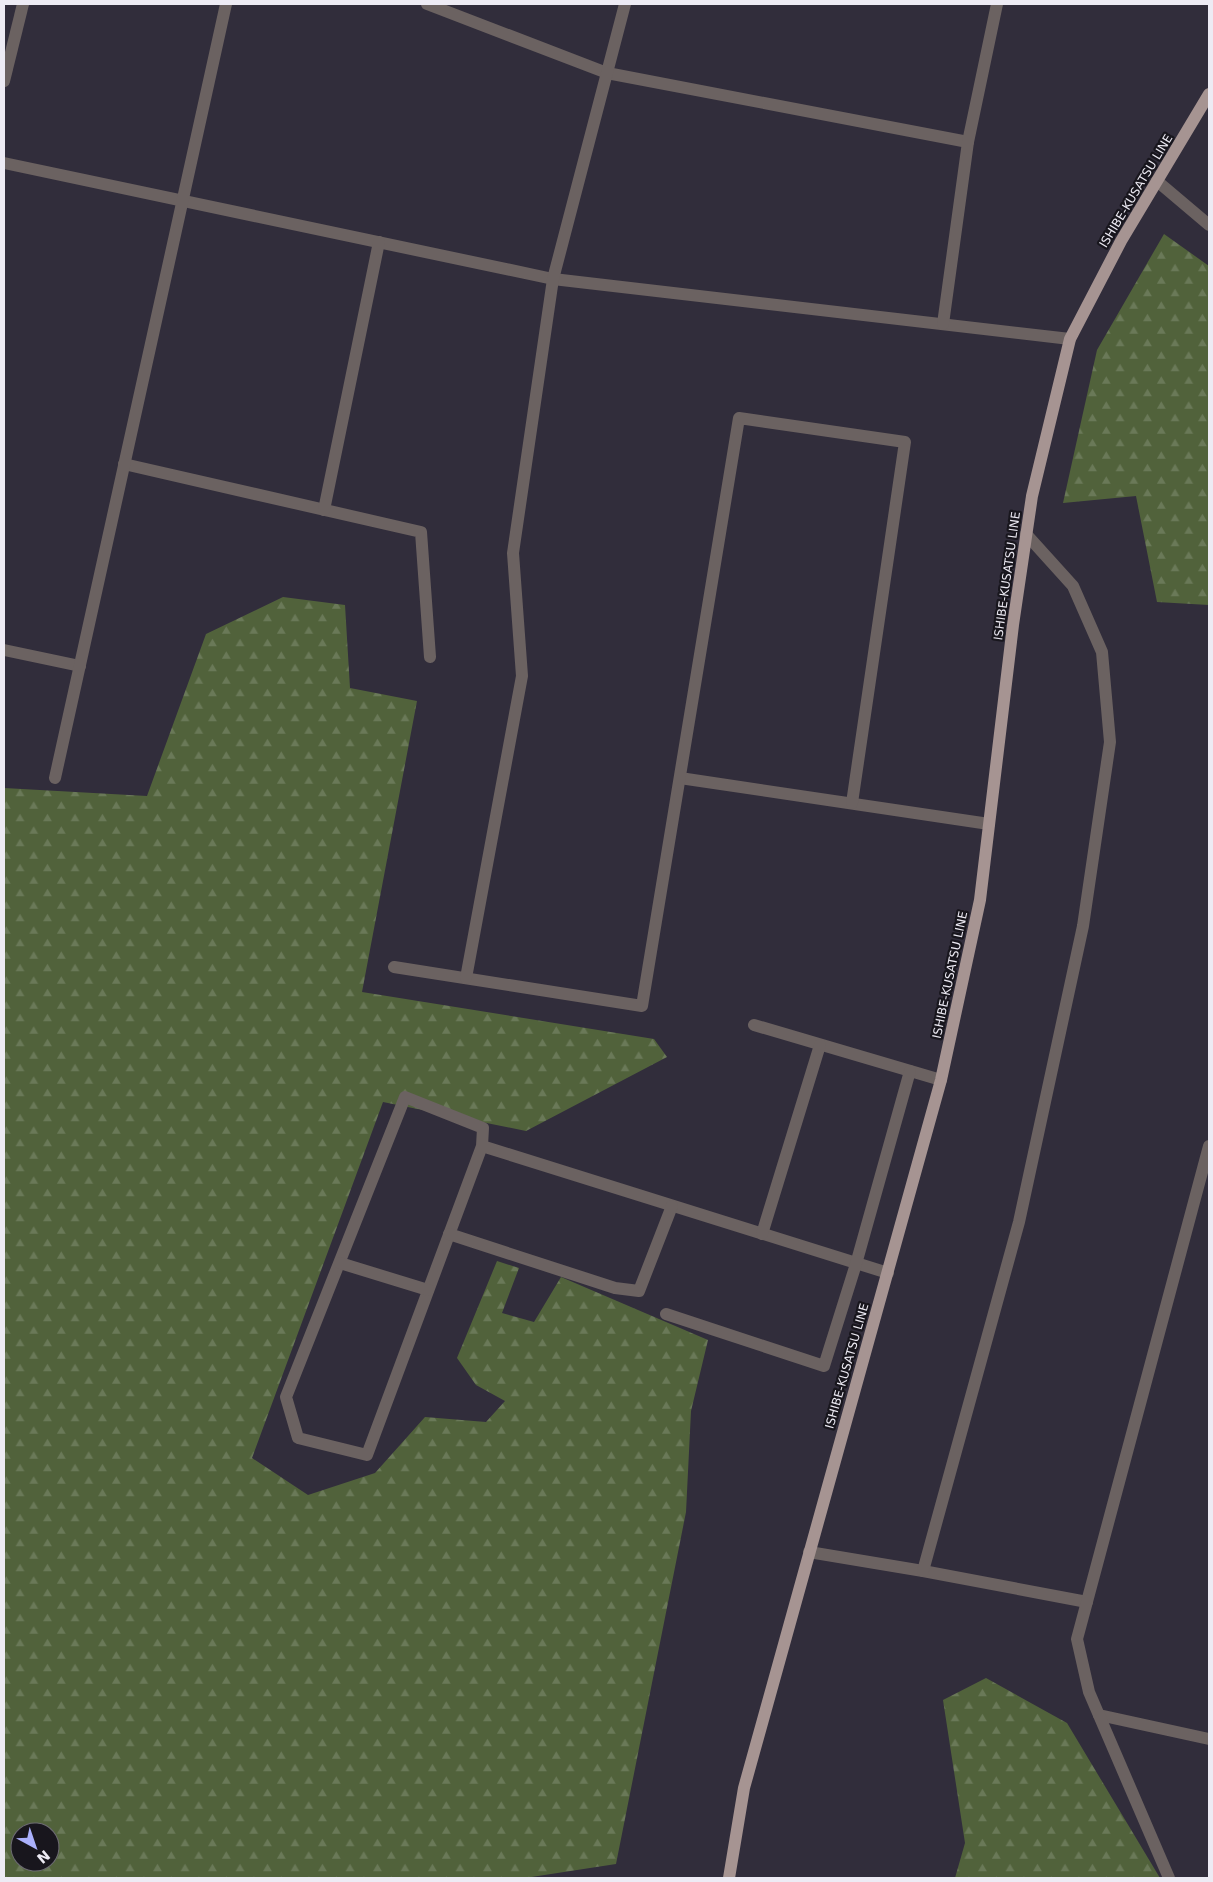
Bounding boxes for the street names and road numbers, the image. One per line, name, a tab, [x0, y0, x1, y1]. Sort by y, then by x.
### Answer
street label: ISHIBE-KUSATSU LINE	[1097, 132, 1175, 250]
street label: ISHIBE-KUSATSU LINE	[991, 511, 1023, 641]
street label: ISHIBE-KUSATSU LINE	[930, 910, 970, 1040]
street label: ISHIBE-KUSATSU LINE	[822, 1302, 872, 1430]

